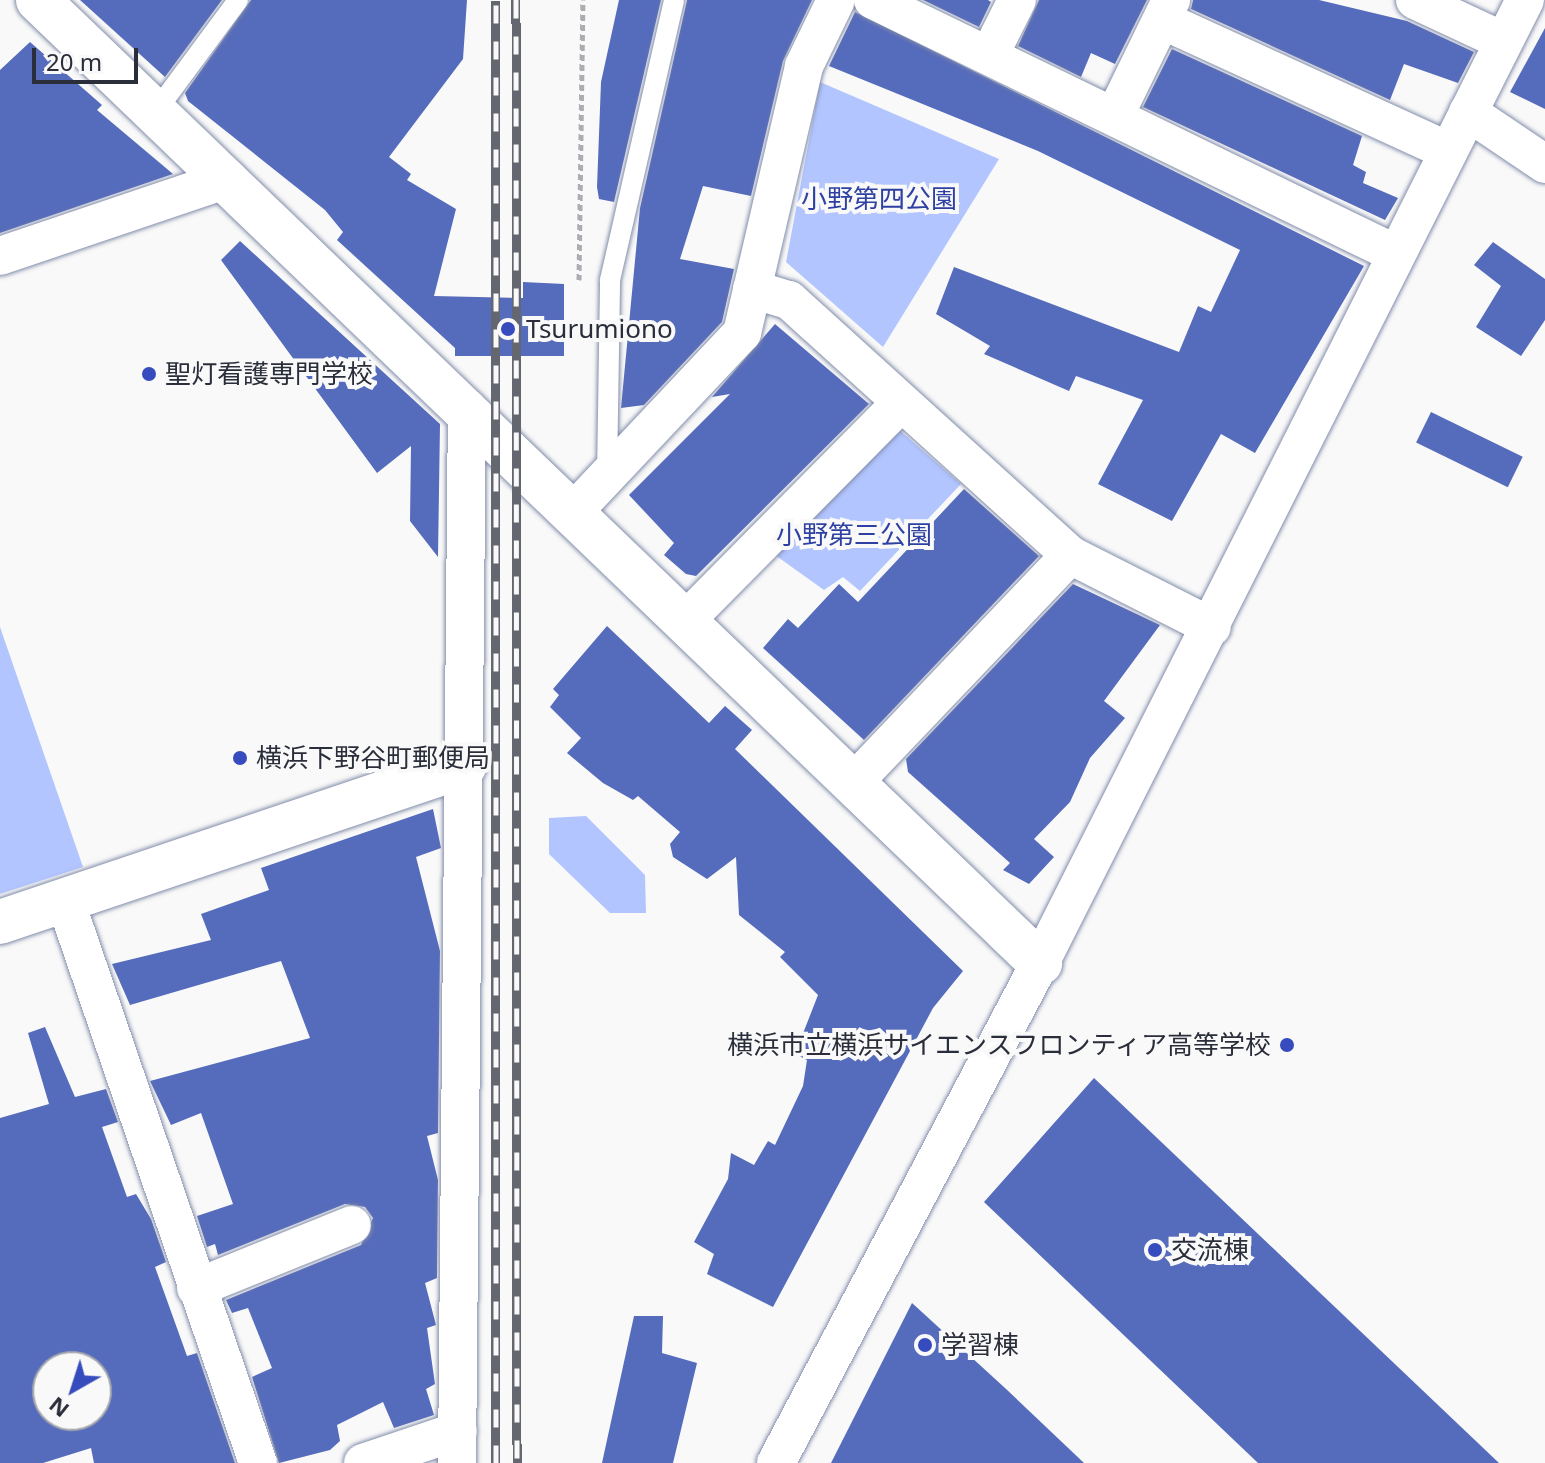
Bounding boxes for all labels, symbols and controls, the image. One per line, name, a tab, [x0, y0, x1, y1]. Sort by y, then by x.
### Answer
scale bar	[36, 32, 142, 82]
text: 20 m	[46, 45, 102, 78]
park label: 小野第四公園	[801, 183, 957, 215]
place label: Tsurumiono	[526, 313, 673, 345]
marker: Tsurumiono	[497, 318, 519, 340]
place label: 聖灯看護専門学校	[165, 358, 373, 390]
marker: 聖灯看護専門学校	[140, 365, 158, 383]
park label: 小野第三公園	[776, 519, 932, 551]
place label: 横浜下野谷町郵便局	[256, 742, 490, 774]
marker: 横浜下野谷町郵便局	[231, 749, 249, 767]
place label: 横浜市立横浜サイエンスフロンティア高等学校	[725, 1029, 1271, 1061]
marker: 横浜市立横浜サイエンスフロンティア高等学校	[1278, 1036, 1296, 1054]
place label: 交流棟	[1171, 1234, 1249, 1266]
marker: 交流棟	[1146, 1241, 1164, 1259]
place label: 学習棟	[941, 1329, 1019, 1361]
marker: 学習棟	[916, 1336, 934, 1354]
north arrow	[32, 1351, 112, 1431]
text: N	[42, 1391, 75, 1425]

